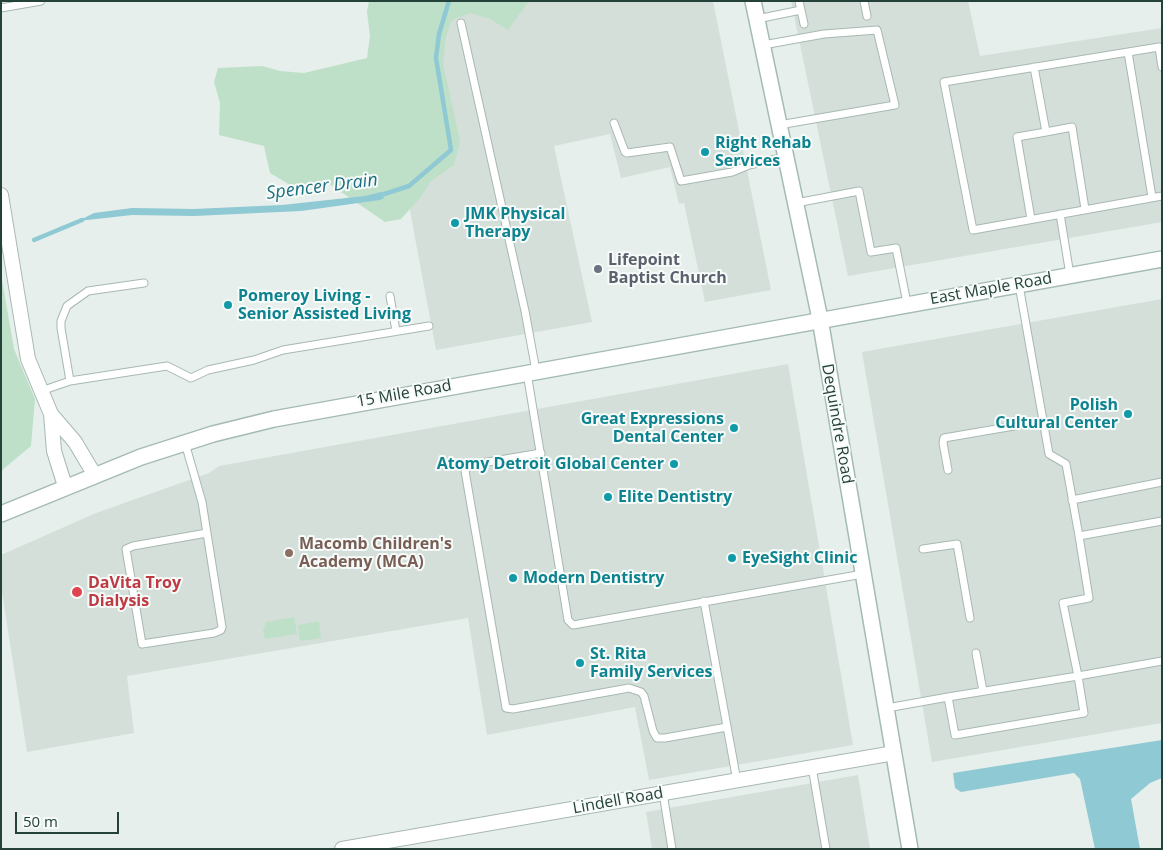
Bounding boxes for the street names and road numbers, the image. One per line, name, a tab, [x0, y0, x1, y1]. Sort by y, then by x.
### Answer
street label: East Maple Road	[928, 269, 1054, 309]
street label: Dequindre Road	[817, 362, 857, 486]
street label: 15 Mile Road	[355, 376, 453, 412]
street label: Lindell Road	[571, 784, 665, 818]

